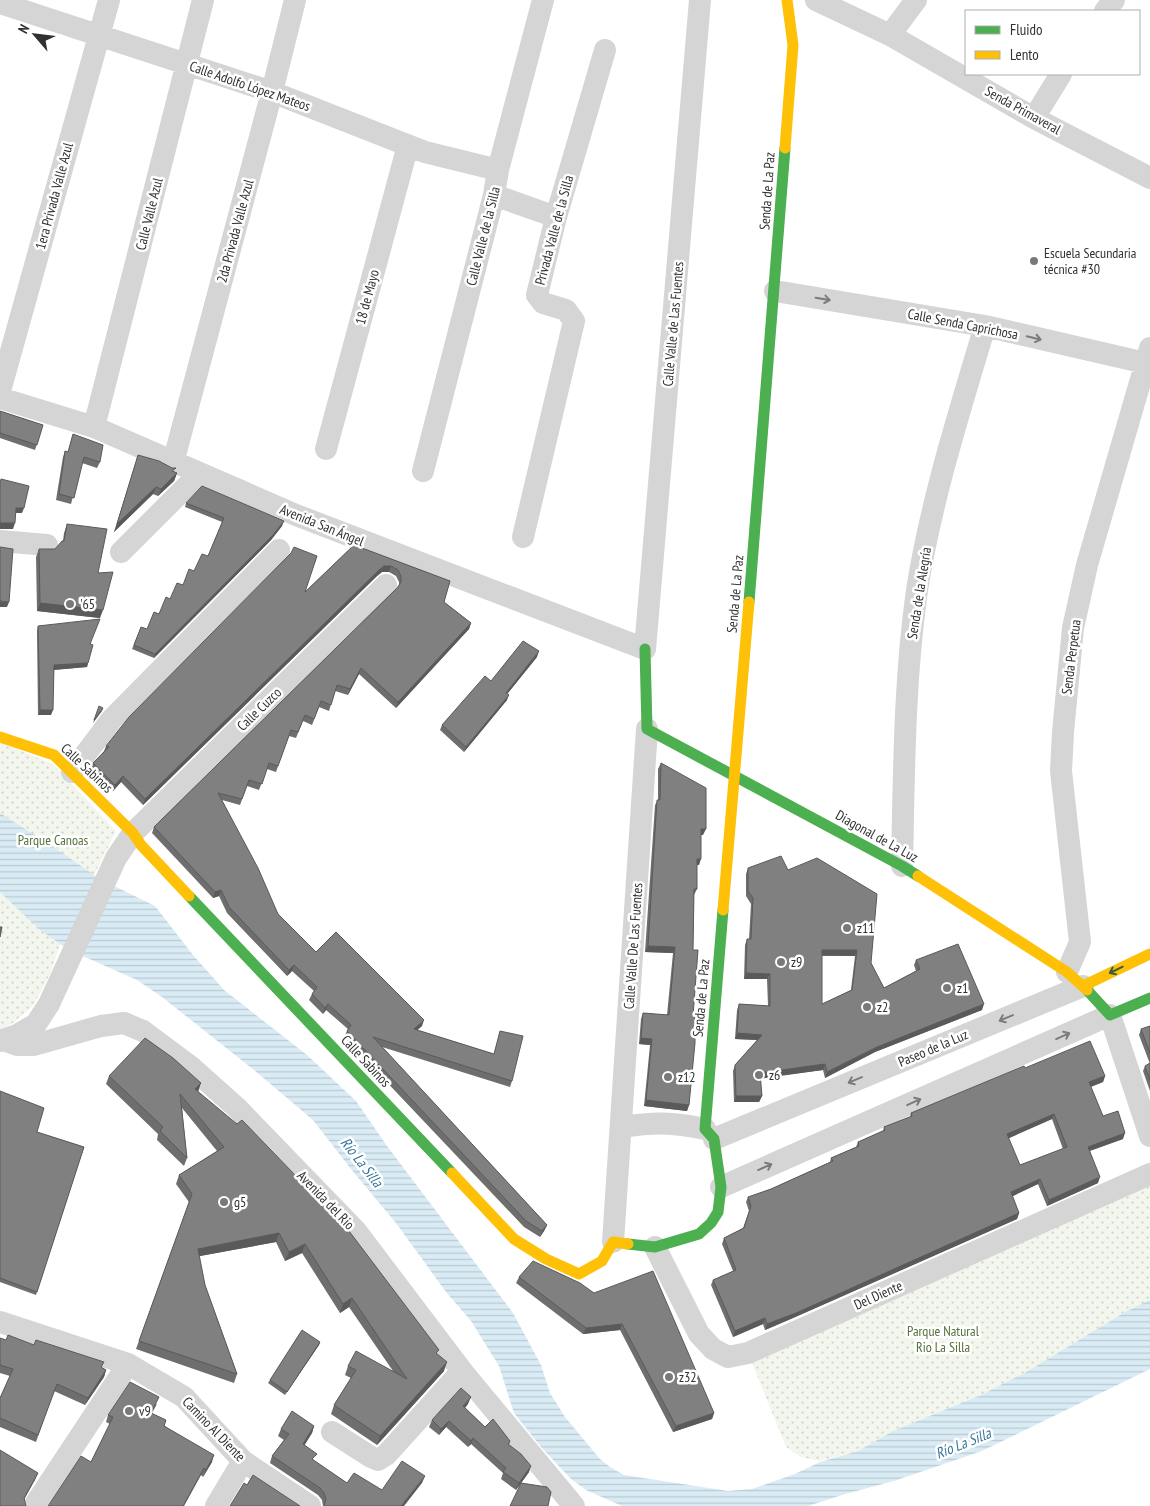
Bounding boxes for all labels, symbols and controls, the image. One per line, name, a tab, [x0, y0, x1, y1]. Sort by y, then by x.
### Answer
north arrow	[10, 10, 60, 60]
legend	[965, 10, 1140, 75]
text: Fluido	[1010, 20, 1042, 39]
text: N	[14, 21, 33, 36]
text: Lento	[1010, 45, 1039, 64]
street label: Calle Adolfo López Mateos	[187, 57, 313, 115]
street label: Senda Primaveral	[982, 82, 1065, 139]
street label: 1era Privada Valle Azul	[31, 140, 77, 251]
street label: Senda de La Paz	[755, 151, 779, 231]
street label: Privada Valle de la Silla	[531, 173, 577, 287]
street label: Calle Valle Azul	[131, 175, 167, 252]
street label: 2da Privada Valle Azul	[213, 177, 258, 285]
street label: Calle Valle de la Silla	[462, 185, 504, 287]
place label: Escuela Secundaria técnica #30	[1044, 244, 1136, 278]
marker: Escuela Secundaria técnica #30	[1028, 255, 1040, 267]
street label: Calle Valle de Las Fuentes	[659, 261, 687, 387]
street label: 18 de Mayo	[351, 268, 383, 326]
one-way arrow	[814, 295, 830, 305]
street label: Calle Senda Caprichosa	[906, 304, 1020, 344]
one-way arrow	[1026, 334, 1042, 343]
street label: Avenida San Ángel	[277, 500, 368, 550]
street label: Senda de la Alegría	[903, 546, 935, 640]
street label: Senda de La Paz	[723, 554, 747, 634]
place label: '65	[80, 595, 95, 613]
marker: '65	[64, 598, 76, 610]
street label: Senda Perpetua	[1057, 618, 1085, 696]
street label: Calle Cuzco	[233, 683, 285, 735]
street label: Calle Sabinos	[57, 739, 117, 797]
street label: Diagonal de La Luz	[832, 806, 922, 866]
park label: Parque Canoas	[18, 831, 89, 849]
street label: Calle Valle De Las Fuentes	[620, 882, 646, 1010]
place label: z11	[857, 919, 875, 937]
marker: z11	[841, 922, 853, 934]
place label: z9	[791, 953, 802, 971]
marker: z9	[775, 956, 787, 968]
street label: Senda de La Paz	[689, 958, 713, 1038]
one-way arrow	[1109, 965, 1124, 975]
place label: z1	[957, 979, 968, 997]
marker: z1	[941, 982, 953, 994]
place label: z2	[877, 998, 888, 1016]
marker: z2	[861, 1001, 873, 1013]
one-way arrow	[999, 1014, 1014, 1023]
street label: Paseo de la Luz	[895, 1025, 971, 1071]
one-way arrow	[1055, 1030, 1070, 1040]
street label: Calle Sabinos	[337, 1031, 395, 1091]
place label: z6	[769, 1066, 780, 1084]
place label: z12	[678, 1068, 696, 1086]
marker: z6	[753, 1069, 765, 1081]
marker: z12	[662, 1071, 674, 1083]
one-way arrow	[848, 1077, 863, 1086]
one-way arrow	[906, 1096, 921, 1106]
water label: Río La Silla	[337, 1133, 388, 1191]
one-way arrow	[757, 1162, 772, 1172]
street label: Avenida del Rio	[293, 1167, 359, 1233]
place label: g5	[234, 1193, 246, 1211]
marker: g5	[218, 1196, 230, 1208]
street label: Del Diente	[851, 1276, 905, 1314]
park label: Parque Natural Rio La Silla	[907, 1322, 980, 1356]
place label: z32	[679, 1368, 697, 1386]
marker: z32	[663, 1371, 675, 1383]
street label: Camino Al Diente	[179, 1393, 250, 1465]
place label: v9	[139, 1402, 151, 1420]
marker: v9	[123, 1405, 135, 1417]
water label: Río La Silla	[933, 1423, 994, 1463]

